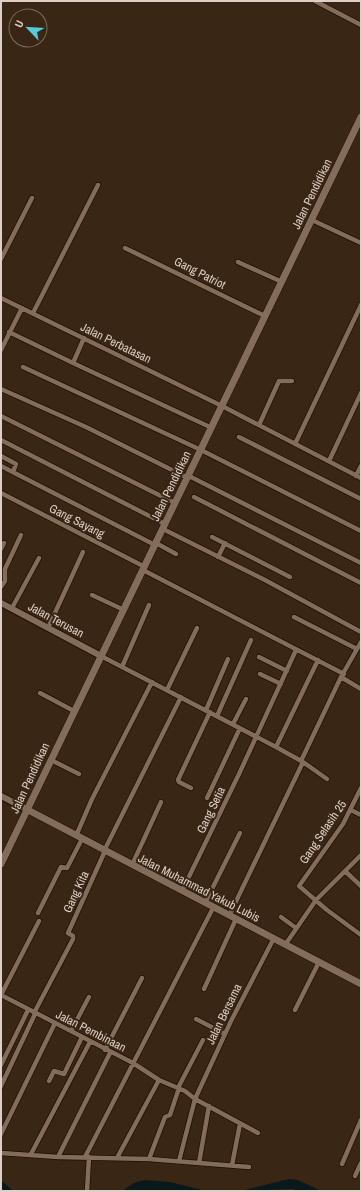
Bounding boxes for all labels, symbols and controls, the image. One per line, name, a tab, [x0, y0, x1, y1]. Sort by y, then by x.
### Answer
north arrow	[8, 8, 48, 48]
text: U	[11, 18, 27, 30]
street label: Jalan Pendidikan	[288, 156, 336, 232]
street label: Gang Patriot	[172, 253, 229, 293]
street label: Jalan Perbatasan	[78, 319, 154, 367]
street label: Jalan Pendidikan	[147, 448, 195, 524]
street label: Gang Sayang	[47, 500, 108, 542]
street label: Jalan Terusan	[25, 599, 87, 641]
street label: Jalan Pendidikan	[7, 740, 53, 816]
street label: Gang Setia	[193, 784, 229, 836]
street label: Gang Selasih 25	[296, 797, 350, 867]
street label: Jalan Muhammad Yakub Lubis	[135, 850, 263, 926]
street label: Gang Kita	[59, 868, 93, 915]
street label: Jalan Bersama	[202, 981, 246, 1047]
street label: Jalan Pembinaan	[53, 1006, 129, 1056]

